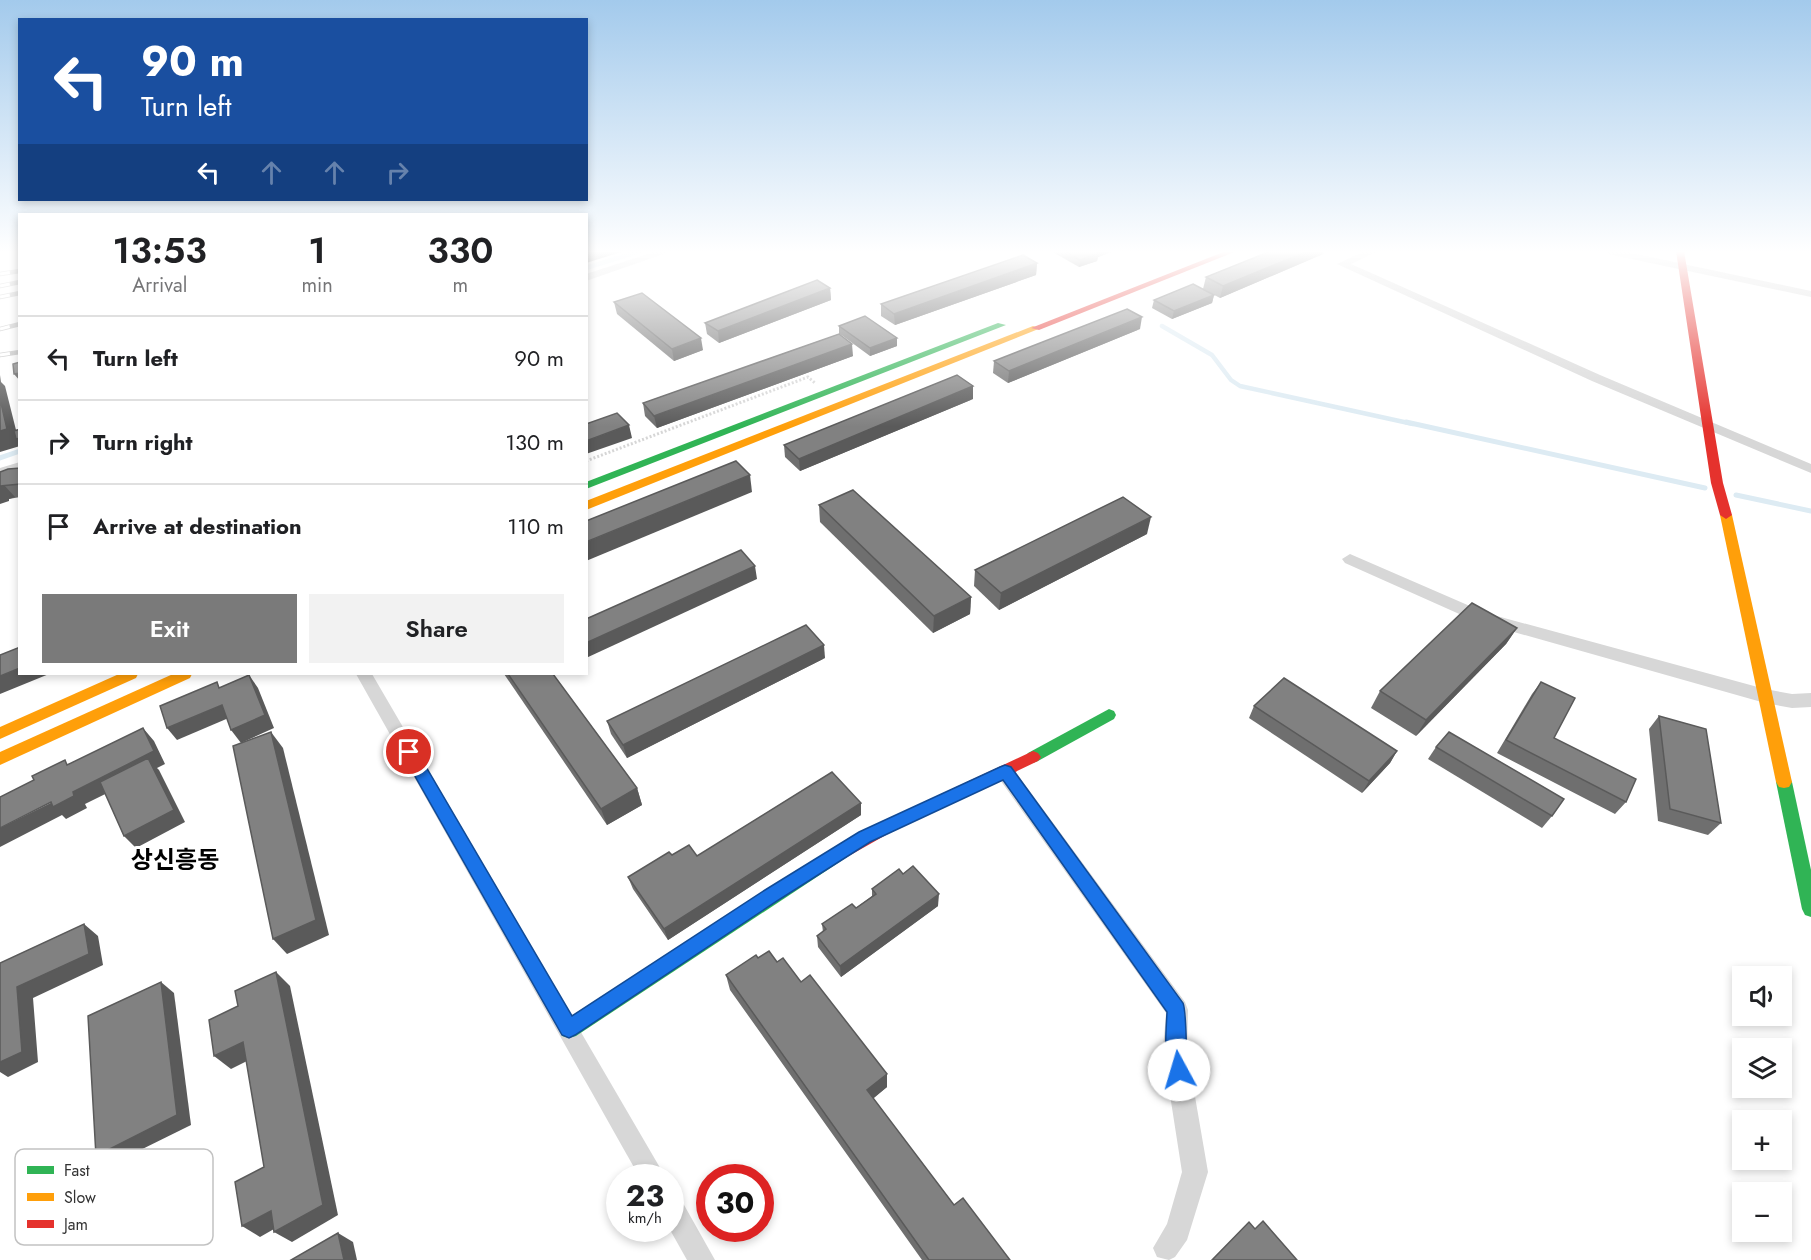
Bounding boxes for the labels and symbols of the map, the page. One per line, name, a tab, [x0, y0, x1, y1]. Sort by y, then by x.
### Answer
pin	[383, 726, 434, 777]
district label: 상신흥동	[131, 842, 219, 877]
position arrow	[1147, 1038, 1211, 1102]
legend	[15, 1149, 213, 1245]
text: Fast	[64, 1159, 90, 1182]
speed limit sign: 30	[696, 1164, 774, 1242]
text: Slow	[64, 1186, 96, 1209]
text: Jam	[62, 1213, 88, 1236]

